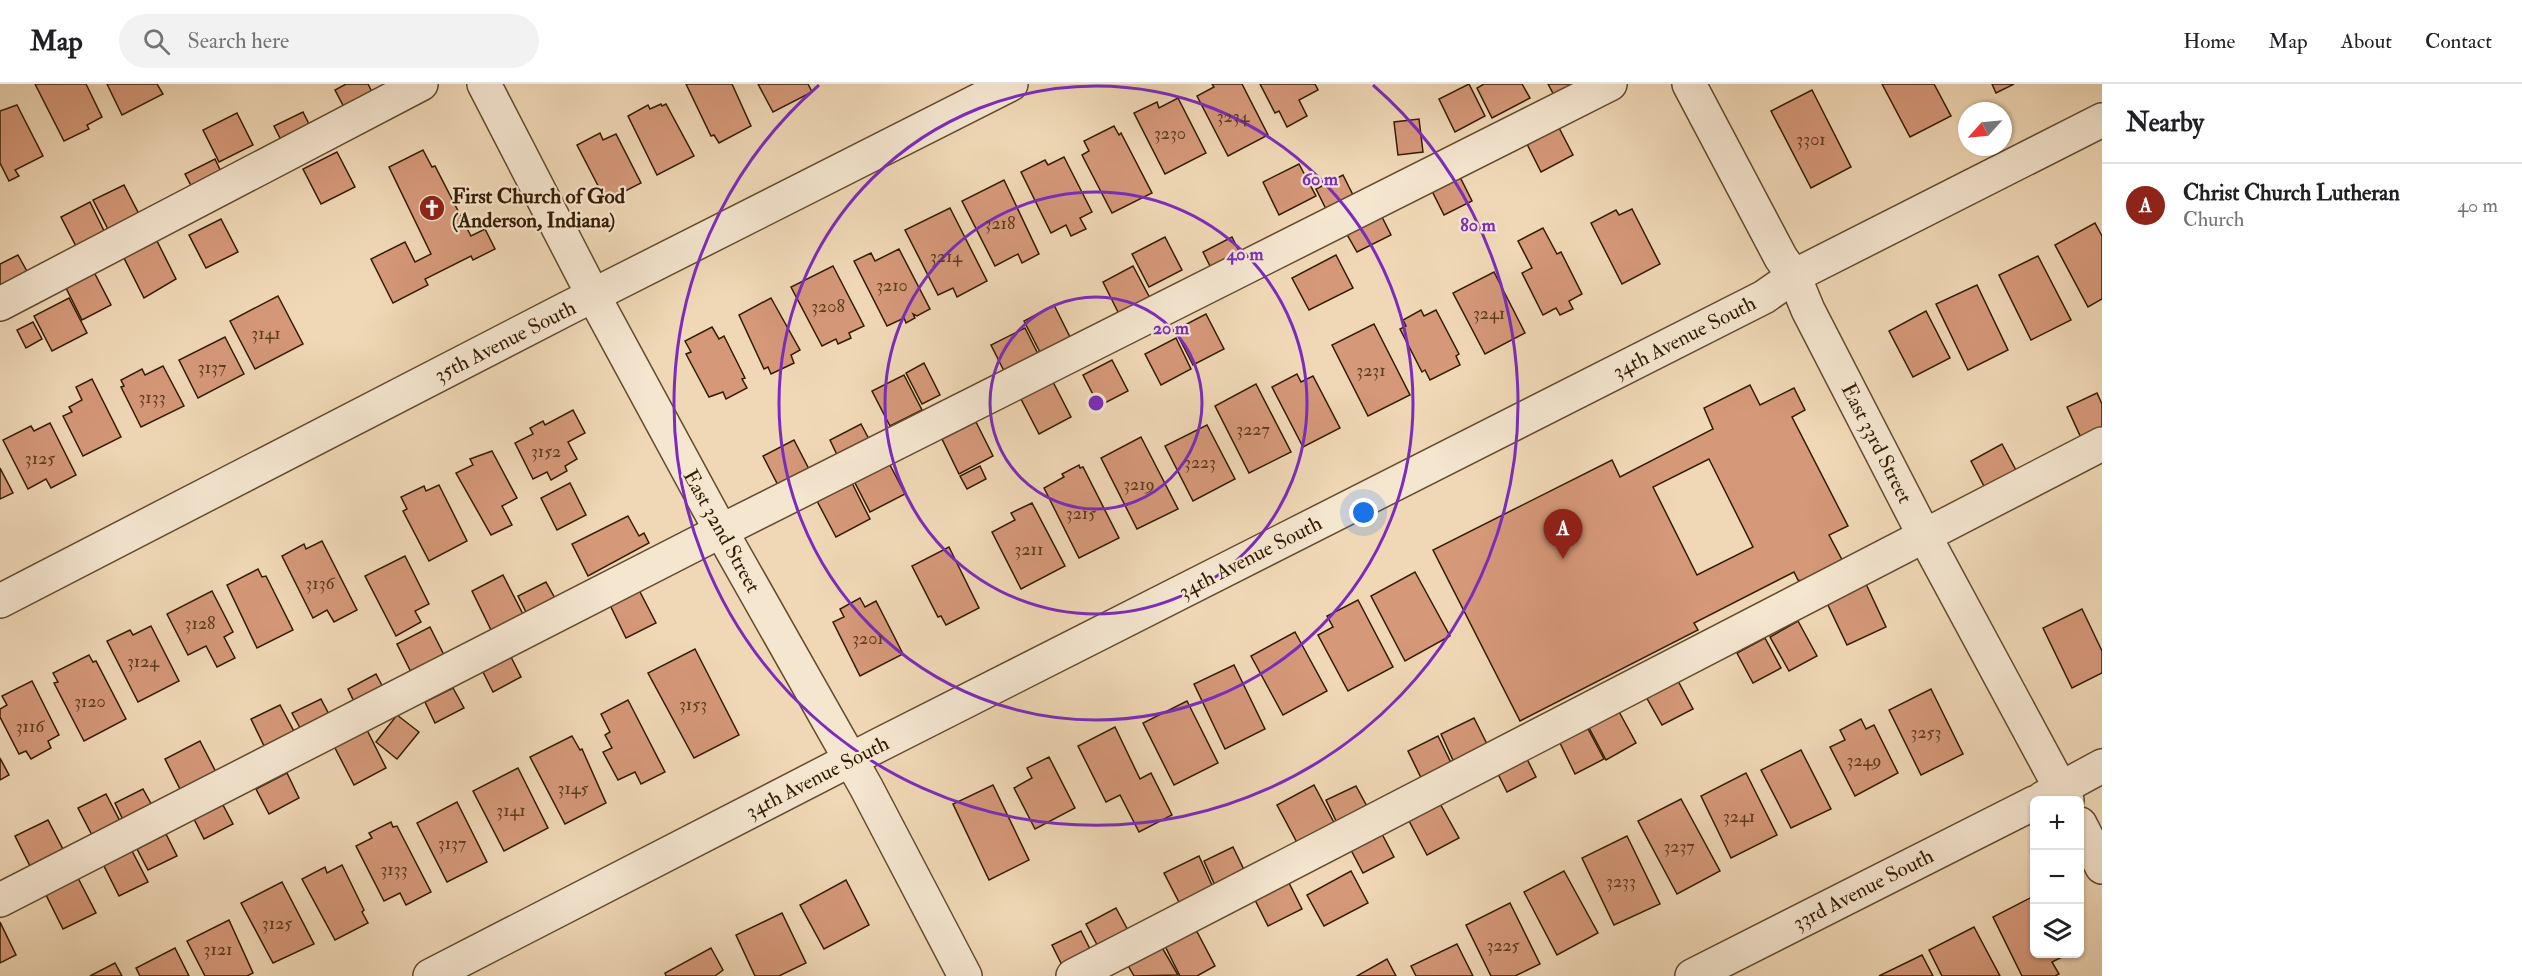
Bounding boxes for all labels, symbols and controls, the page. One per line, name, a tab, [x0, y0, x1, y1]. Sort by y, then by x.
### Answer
search box	[119, 14, 539, 68]
text: Map	[30, 24, 83, 59]
icon: search	[140, 25, 173, 58]
text: Search here	[188, 27, 289, 55]
text: Home	[2183, 28, 2235, 55]
text: Map	[2268, 28, 2308, 55]
text: About	[2341, 28, 2392, 55]
text: Contact	[2425, 28, 2492, 55]
north arrow	[1958, 102, 2012, 156]
house number: 3234	[1217, 105, 1251, 128]
text: Nearby	[2126, 107, 2204, 139]
house number: 3230	[1154, 122, 1186, 145]
house number: 3301	[1796, 128, 1826, 151]
text: 60 m	[1302, 168, 1339, 191]
text: Christ Church Lutheran	[2183, 179, 2400, 207]
place label: First Church of God (Anderson, Indiana)	[452, 183, 626, 234]
church icon: First Church of God (Anderson, Indiana)	[417, 193, 447, 223]
text: A	[2139, 193, 2152, 218]
text: 40 m	[2457, 193, 2498, 218]
text: Church	[2183, 207, 2244, 232]
house number: 3218	[985, 212, 1015, 235]
text: 80 m	[1460, 214, 1497, 237]
text: 40 m	[1226, 243, 1264, 266]
house number: 3214	[930, 245, 963, 268]
house number: 3210	[876, 274, 908, 297]
street label: 34th Avenue South	[1608, 290, 1760, 385]
street label: 35th Avenue South	[430, 294, 580, 389]
house number: 3208	[811, 295, 845, 318]
house number: 3241	[1473, 302, 1505, 325]
text: 20 m	[1153, 317, 1190, 340]
house number: 3141	[251, 322, 281, 345]
house number: 3137	[198, 356, 226, 379]
house number: 3231	[1356, 359, 1386, 382]
street label: East 33rd Street	[1835, 379, 1918, 508]
house number: 3133	[138, 386, 166, 409]
centre of rings	[1086, 393, 1106, 413]
house number: 3227	[1236, 418, 1270, 441]
house number: 3152	[531, 440, 561, 463]
house number: 3125	[25, 447, 55, 470]
house number: 3223	[1184, 451, 1216, 474]
street label: East 32nd Street	[677, 465, 767, 598]
house number: 3219	[1123, 473, 1155, 496]
your location	[1349, 498, 1378, 527]
house number: 3215	[1066, 502, 1096, 525]
street label: 34th Avenue South	[1174, 510, 1326, 605]
pin: A	[1544, 510, 1582, 559]
house number: 3211	[1015, 538, 1043, 561]
house number: 3136	[305, 572, 336, 595]
house number: 3128	[185, 612, 215, 635]
house number: 3201	[852, 627, 884, 650]
house number: 3124	[127, 650, 160, 673]
house number: 3120	[74, 690, 106, 713]
house number: 3153	[679, 693, 707, 716]
house number: 3116	[16, 715, 45, 738]
house number: 3253	[1911, 721, 1941, 744]
street label: 34th Avenue South	[741, 730, 893, 825]
house number: 3249	[1847, 749, 1881, 772]
house number: 3145	[558, 777, 589, 800]
map controls	[2030, 796, 2084, 958]
button: +	[2030, 796, 2084, 850]
house number: 3141	[496, 799, 526, 822]
house number: 3241	[1723, 805, 1755, 828]
house number: 3137	[438, 832, 466, 855]
house number: 3237	[1663, 835, 1695, 858]
street label: 33rd Avenue South	[1788, 842, 1938, 936]
button: −	[2030, 850, 2084, 904]
house number: 3133	[380, 858, 408, 881]
house number: 3233	[1606, 870, 1636, 893]
button: layers	[2030, 904, 2084, 958]
house number: 3125	[262, 912, 292, 935]
house number: 3225	[1486, 934, 1520, 957]
house number: 3121	[204, 938, 232, 961]

